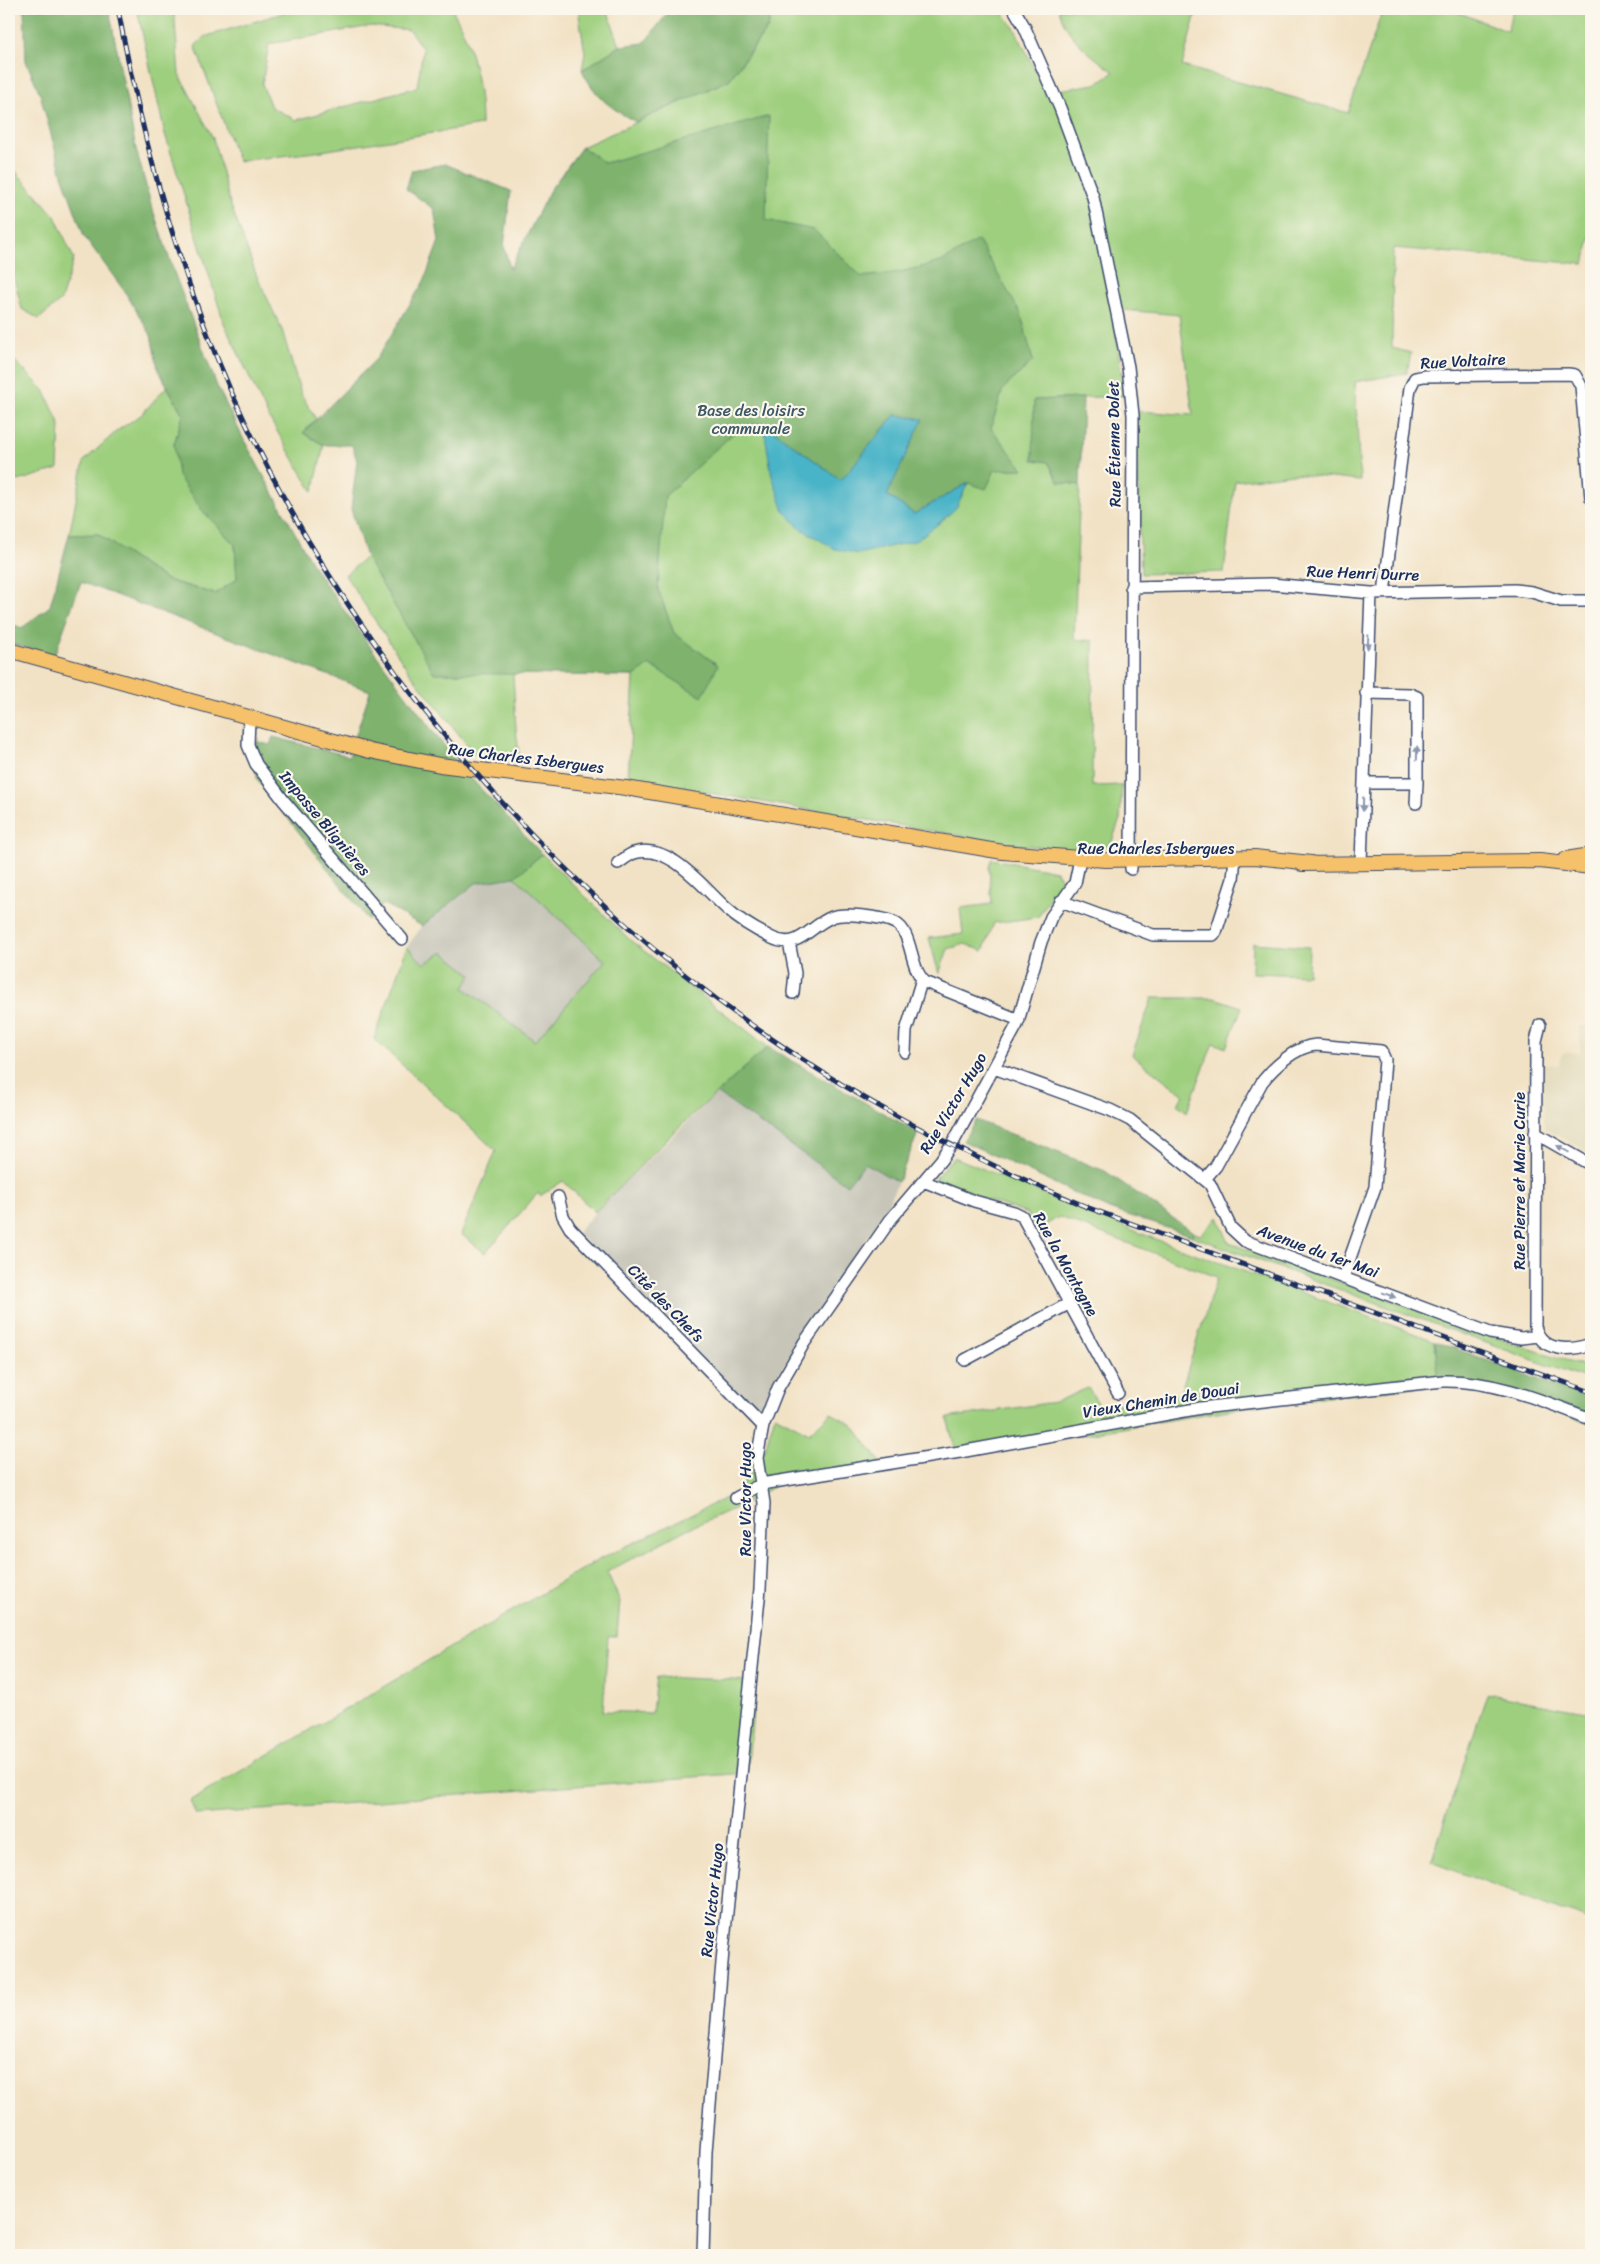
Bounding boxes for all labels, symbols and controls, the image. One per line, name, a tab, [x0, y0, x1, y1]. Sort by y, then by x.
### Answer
street label: Rue Voltaire	[1420, 344, 1506, 378]
street label: Rue Étienne Dolet	[1098, 381, 1130, 507]
park label: Base des loisirs communale	[697, 396, 805, 443]
street label: Rue Henri Durre	[1306, 557, 1420, 589]
one-way arrow	[1364, 634, 1372, 650]
street label: Rue Charles Isbergues	[447, 734, 606, 782]
one-way arrow	[1413, 744, 1421, 760]
street label: Impasse Blignières	[271, 763, 379, 883]
one-way arrow	[1359, 796, 1367, 812]
street label: Rue Charles Isbergues	[1078, 834, 1235, 863]
street label: Rue Victor Hugo	[911, 1046, 995, 1159]
street label: Rue Pierre et Marie Curie	[1505, 1092, 1534, 1270]
one-way arrow	[1556, 1145, 1571, 1153]
street label: Rue la Montagne	[1025, 1206, 1107, 1322]
street label: Avenue du 1er Mai	[1252, 1215, 1384, 1287]
street label: Cité des Chefs	[621, 1257, 712, 1350]
one-way arrow	[1382, 1291, 1397, 1299]
street label: Vieux Chemin de Douai	[1081, 1373, 1242, 1427]
street label: Rue Victor Hugo	[731, 1442, 760, 1556]
street label: Rue Victor Hugo	[692, 1842, 732, 1958]

